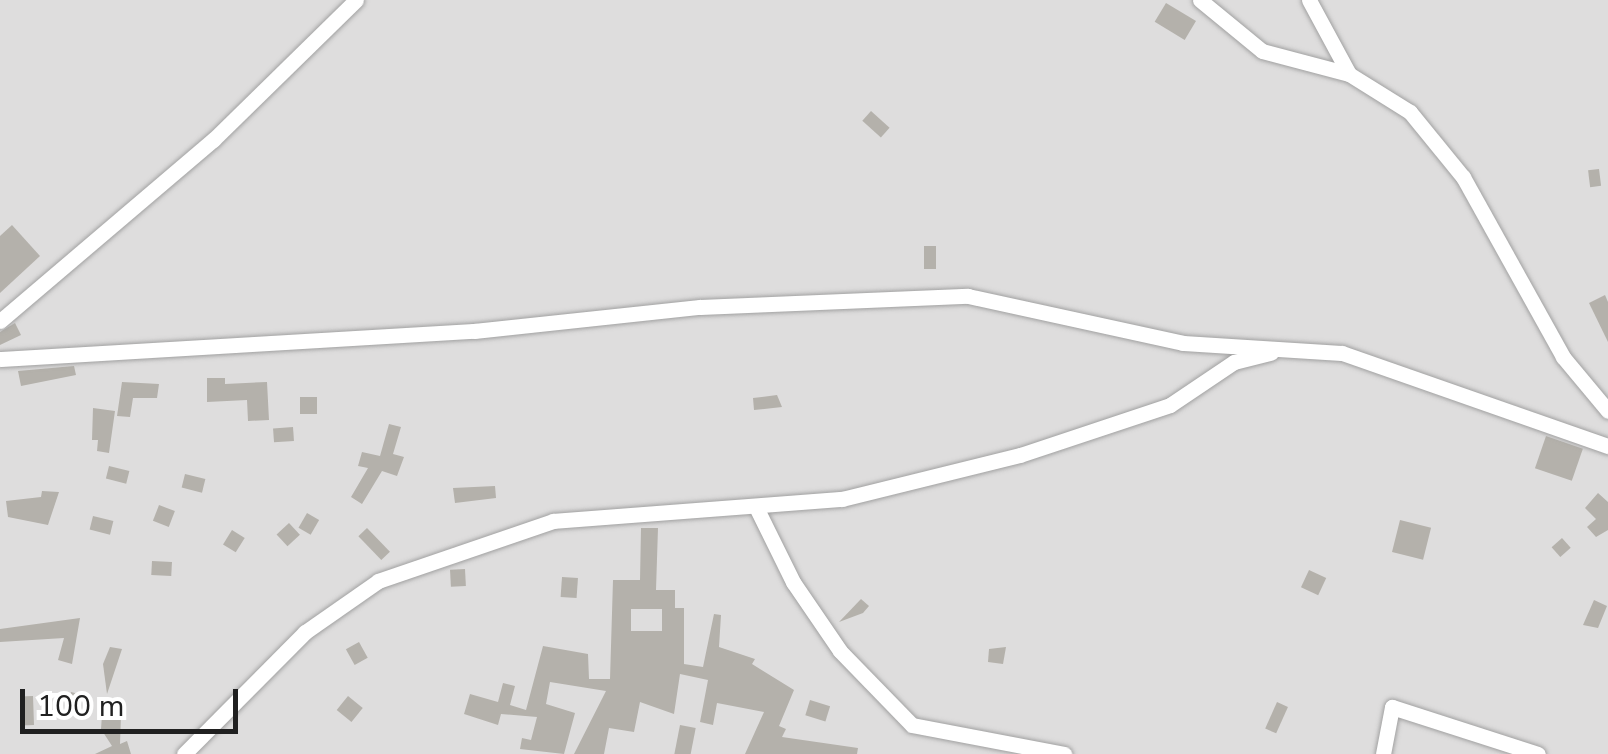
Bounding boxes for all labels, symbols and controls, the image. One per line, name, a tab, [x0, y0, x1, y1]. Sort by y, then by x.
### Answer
scale bar	[25, 669, 242, 731]
text: 100 m	[37, 686, 124, 727]

